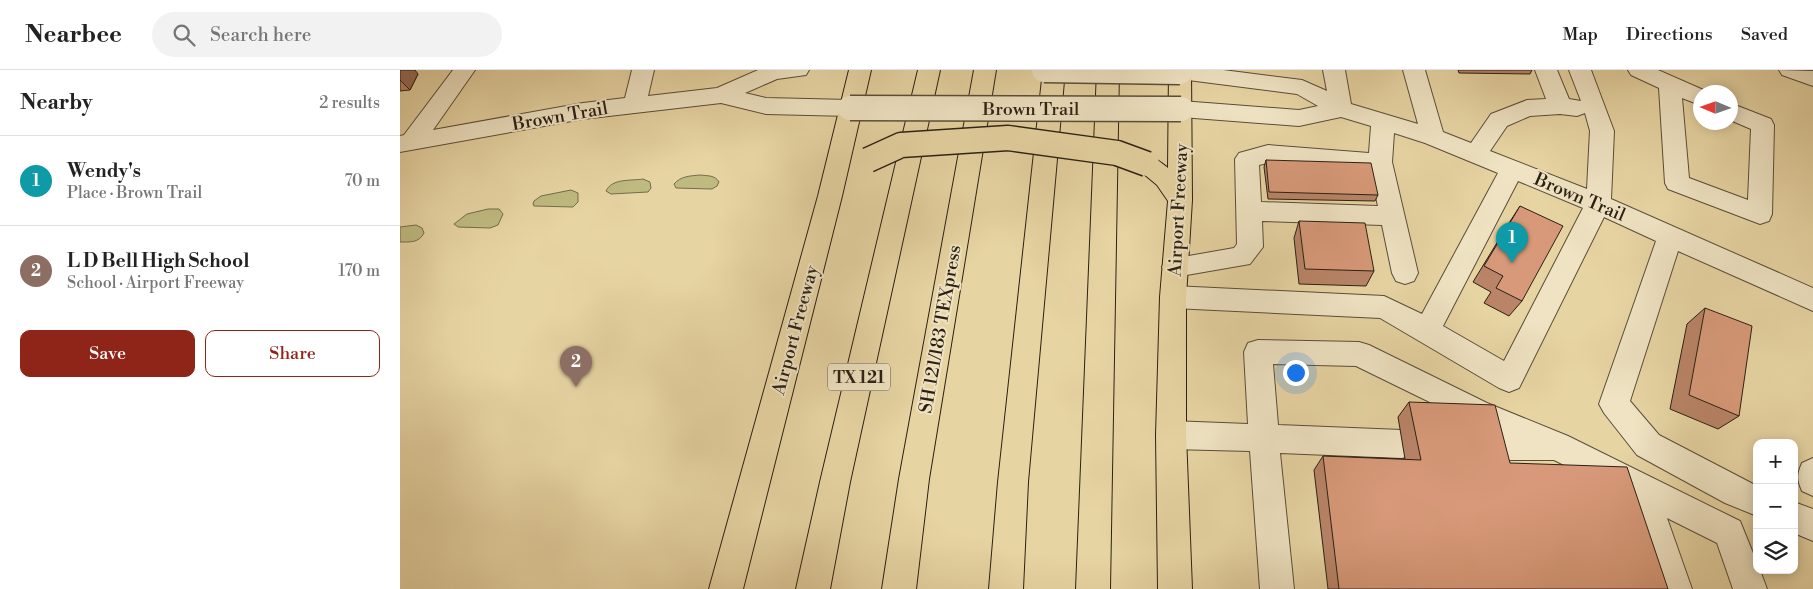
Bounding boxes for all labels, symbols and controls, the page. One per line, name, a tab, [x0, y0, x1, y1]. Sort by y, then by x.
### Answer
search box	[152, 12, 502, 57]
text: Nearbee	[25, 20, 122, 50]
icon: search	[170, 21, 198, 49]
text: Search here	[210, 23, 311, 47]
text: Map	[1562, 23, 1598, 46]
text: Directions	[1626, 23, 1713, 46]
text: Saved	[1741, 23, 1788, 46]
north arrow	[1693, 85, 1738, 130]
text: Nearby	[20, 90, 93, 116]
text: 2 results	[319, 93, 380, 113]
street label: Brown Trail	[509, 97, 610, 136]
street label: Brown Trail	[982, 98, 1080, 121]
street label: Airport Freeway	[1163, 143, 1193, 278]
text: Wendy's	[67, 159, 141, 183]
street label: Brown Trail	[1530, 168, 1629, 227]
text: 1	[32, 171, 40, 191]
text: 70 m	[344, 171, 380, 191]
text: Place · Brown Trail	[67, 183, 202, 203]
pin: 1	[1496, 222, 1528, 263]
street label: SH 121/183 TEXpress	[914, 243, 967, 415]
text: L D Bell High School	[67, 249, 249, 273]
text: 2	[31, 261, 41, 281]
text: 170 m	[338, 261, 380, 281]
street label: Airport Freeway	[767, 263, 824, 398]
text: School · Airport Freeway	[67, 273, 244, 293]
button: Save	[20, 330, 195, 377]
button: Share	[205, 330, 380, 377]
pin: 2	[560, 346, 592, 387]
your location	[1283, 360, 1309, 386]
road number: TX 121	[828, 364, 890, 390]
map controls	[1753, 439, 1798, 574]
button: +	[1753, 439, 1798, 484]
button: −	[1753, 484, 1798, 529]
button: layers	[1753, 529, 1798, 574]

